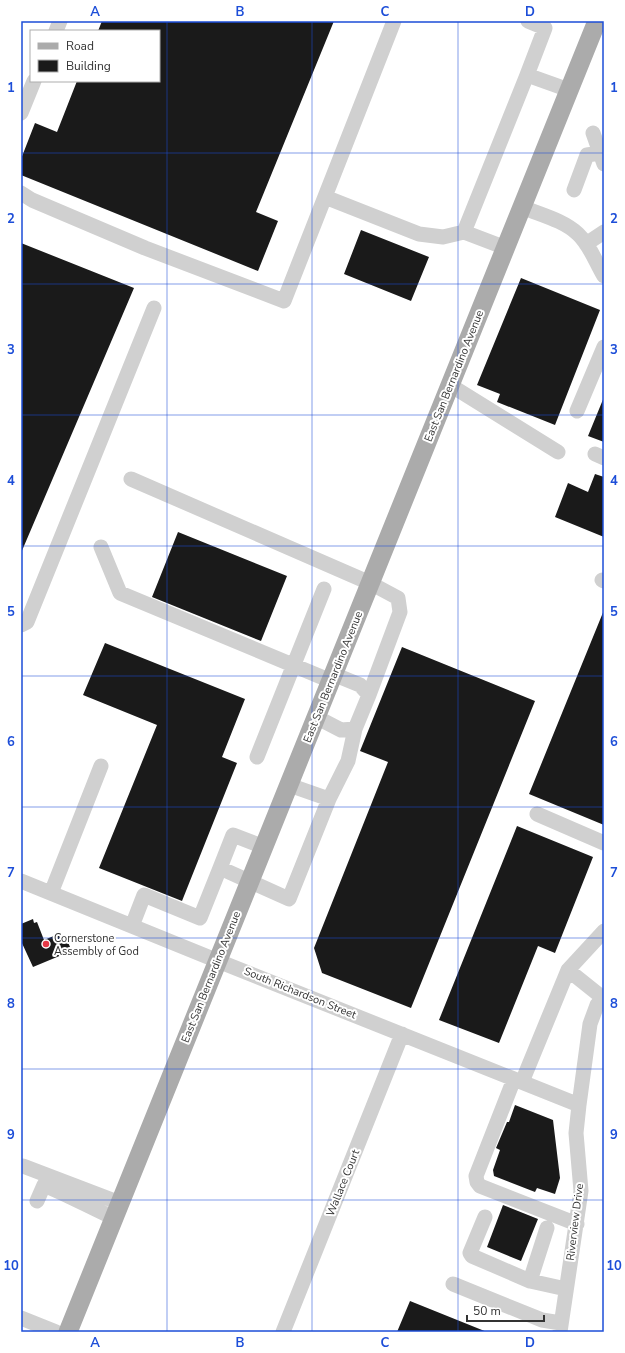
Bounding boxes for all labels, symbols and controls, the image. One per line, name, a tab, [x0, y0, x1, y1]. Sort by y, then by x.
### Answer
text: A	[90, 3, 100, 21]
text: B	[236, 3, 245, 21]
text: C	[381, 3, 390, 21]
text: D	[525, 3, 535, 21]
legend	[30, 30, 160, 82]
text: Road	[66, 38, 94, 54]
text: Building	[66, 58, 111, 74]
text: 1	[7, 79, 15, 97]
text: 1	[610, 79, 618, 97]
text: 2	[7, 210, 15, 228]
text: 2	[610, 210, 618, 228]
street label: East San Bernardino Avenue	[421, 308, 487, 444]
text: 3	[7, 341, 15, 359]
text: 3	[610, 341, 618, 359]
text: 4	[7, 472, 15, 490]
text: 4	[610, 472, 618, 490]
text: 5	[7, 603, 15, 621]
text: 5	[610, 603, 618, 621]
street label: East San Bernardino Avenue	[300, 609, 366, 745]
text: 6	[7, 733, 15, 751]
text: 6	[610, 733, 618, 751]
text: 7	[7, 864, 15, 882]
text: 7	[610, 864, 618, 882]
street label: East San Bernardino Avenue	[178, 909, 244, 1045]
place label: Cornerstone Assembly of God	[54, 931, 139, 959]
marker: Cornerstone Assembly of God	[41, 939, 51, 949]
street label: South Richardson Street	[242, 964, 358, 1022]
text: 8	[7, 995, 15, 1013]
text: 8	[610, 995, 618, 1013]
text: 9	[7, 1126, 15, 1144]
text: 9	[610, 1126, 618, 1144]
street label: Wallace Court	[323, 1147, 363, 1219]
street label: Riverview Drive	[563, 1182, 587, 1262]
text: 10	[3, 1257, 19, 1275]
text: 10	[606, 1257, 622, 1275]
scale bar	[467, 1297, 544, 1323]
text: 50 m	[473, 1303, 501, 1319]
text: A	[90, 1334, 100, 1352]
text: B	[236, 1334, 245, 1352]
text: C	[381, 1334, 390, 1352]
text: D	[525, 1334, 535, 1352]

